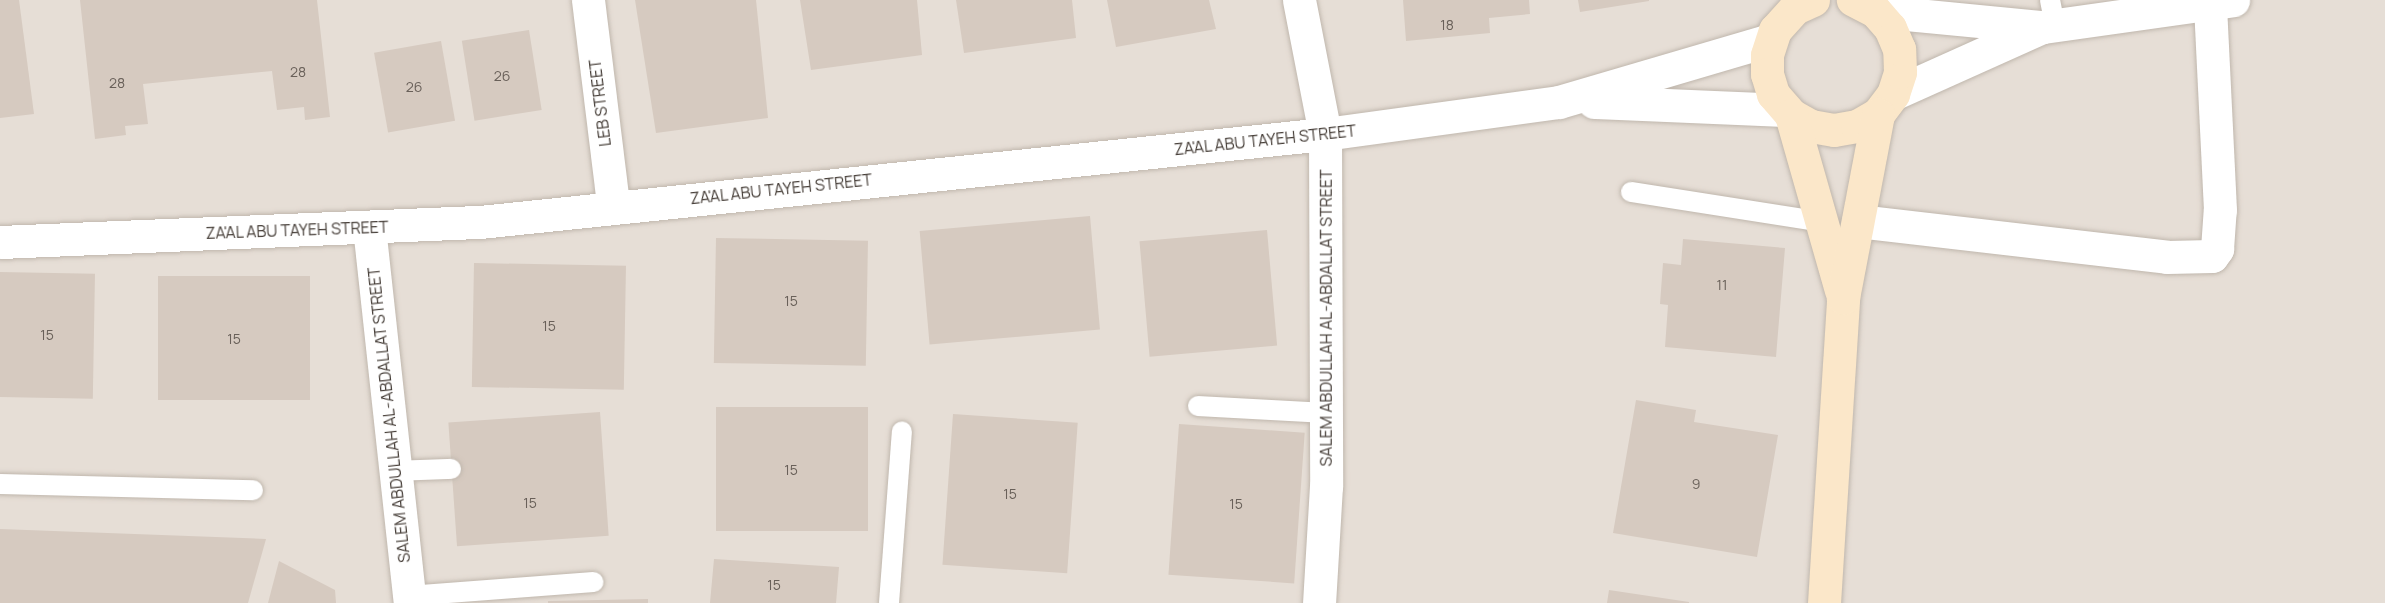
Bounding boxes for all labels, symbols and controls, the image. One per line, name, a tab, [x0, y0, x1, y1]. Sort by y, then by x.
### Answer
house number: 18	[1440, 17, 1454, 33]
street label: LEB STREET	[585, 58, 615, 148]
house number: 28	[290, 64, 306, 80]
house number: 26	[494, 68, 510, 84]
house number: 28	[109, 75, 125, 91]
house number: 26	[406, 79, 422, 95]
street label: ZA'AL ABU TAYEH STREET	[1173, 121, 1357, 159]
street label: SALEM ABDULLAH AL-ABDALLAT STREET	[1316, 169, 1336, 467]
street label: ZA'AL ABU TAYEH STREET	[689, 170, 873, 208]
street label: ZA'AL ABU TAYEH STREET	[205, 217, 389, 243]
street label: SALEM ABDULLAH AL-ABDALLAT STREET	[364, 266, 414, 564]
house number: 11	[1717, 277, 1727, 293]
house number: 15	[784, 293, 798, 309]
house number: 15	[542, 318, 556, 334]
house number: 15	[40, 327, 54, 343]
house number: 15	[227, 331, 241, 347]
house number: 15	[784, 462, 798, 478]
house number: 9	[1692, 476, 1700, 492]
house number: 15	[1003, 486, 1017, 502]
house number: 15	[523, 495, 537, 511]
house number: 15	[1229, 496, 1243, 512]
house number: 15	[767, 577, 781, 593]

